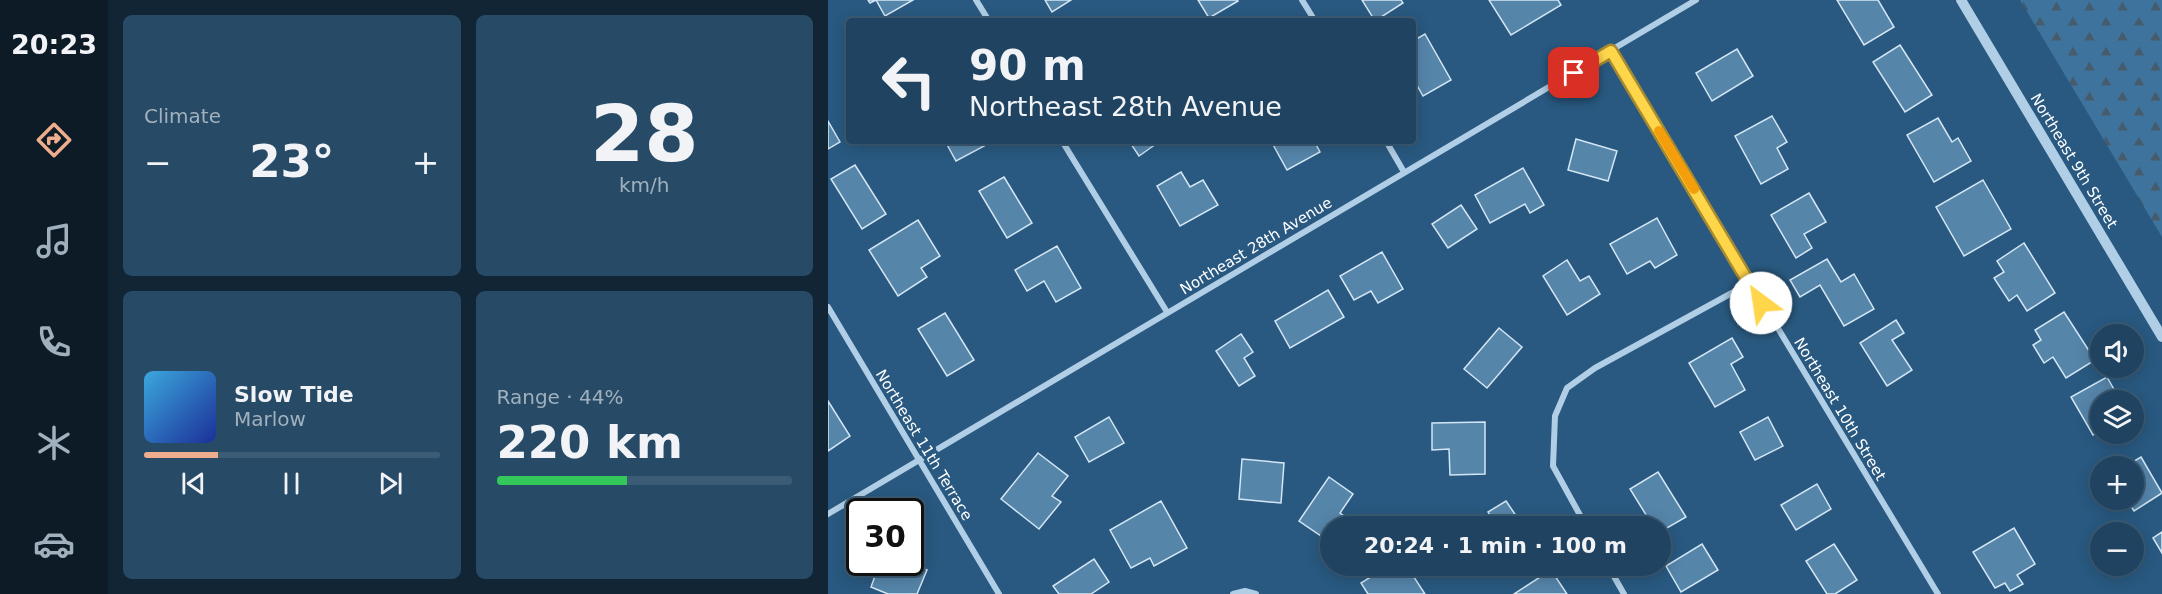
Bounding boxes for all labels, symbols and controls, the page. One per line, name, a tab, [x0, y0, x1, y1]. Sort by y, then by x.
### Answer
text: 20:23	[11, 29, 97, 60]
text: 90 m	[969, 41, 1086, 90]
icon: left	[870, 42, 948, 120]
pin	[1548, 47, 1599, 98]
icon: arrive	[1557, 56, 1590, 89]
text: 28	[590, 89, 699, 179]
street label: Northeast 9th Street	[2027, 90, 2121, 232]
text: Northeast 28th Avenue	[969, 91, 1282, 122]
text: Climate	[144, 104, 221, 128]
icon: directions	[33, 119, 75, 161]
text: 23°	[249, 135, 334, 188]
text: −	[144, 143, 172, 182]
text: +	[412, 143, 440, 182]
text: km/h	[619, 173, 669, 197]
street label: Northeast 28th Avenue	[1177, 194, 1335, 298]
icon: music	[33, 220, 75, 262]
position arrow	[1729, 271, 1793, 335]
icon: phone	[33, 321, 75, 363]
map controls	[2090, 324, 2144, 576]
button: sound	[2090, 324, 2144, 378]
street label: Northeast 10th Street	[1790, 334, 1890, 484]
street label: Northeast 11th Terrace	[872, 366, 976, 524]
text: Slow Tide	[234, 382, 354, 407]
text: Range · 44%	[497, 385, 623, 409]
button: layers	[2090, 390, 2144, 444]
text: Marlow	[234, 407, 306, 431]
text: 220 km	[497, 416, 683, 469]
icon: climate	[33, 422, 75, 464]
button: +	[2090, 456, 2144, 510]
icon: previous	[177, 467, 210, 500]
icon: pause	[275, 467, 308, 500]
icon: next	[374, 467, 407, 500]
speed limit sign: 30	[846, 498, 924, 576]
button: −	[2090, 522, 2144, 576]
icon: car	[33, 523, 75, 565]
text: 20:24 · 1 min · 100 m	[1364, 533, 1627, 558]

